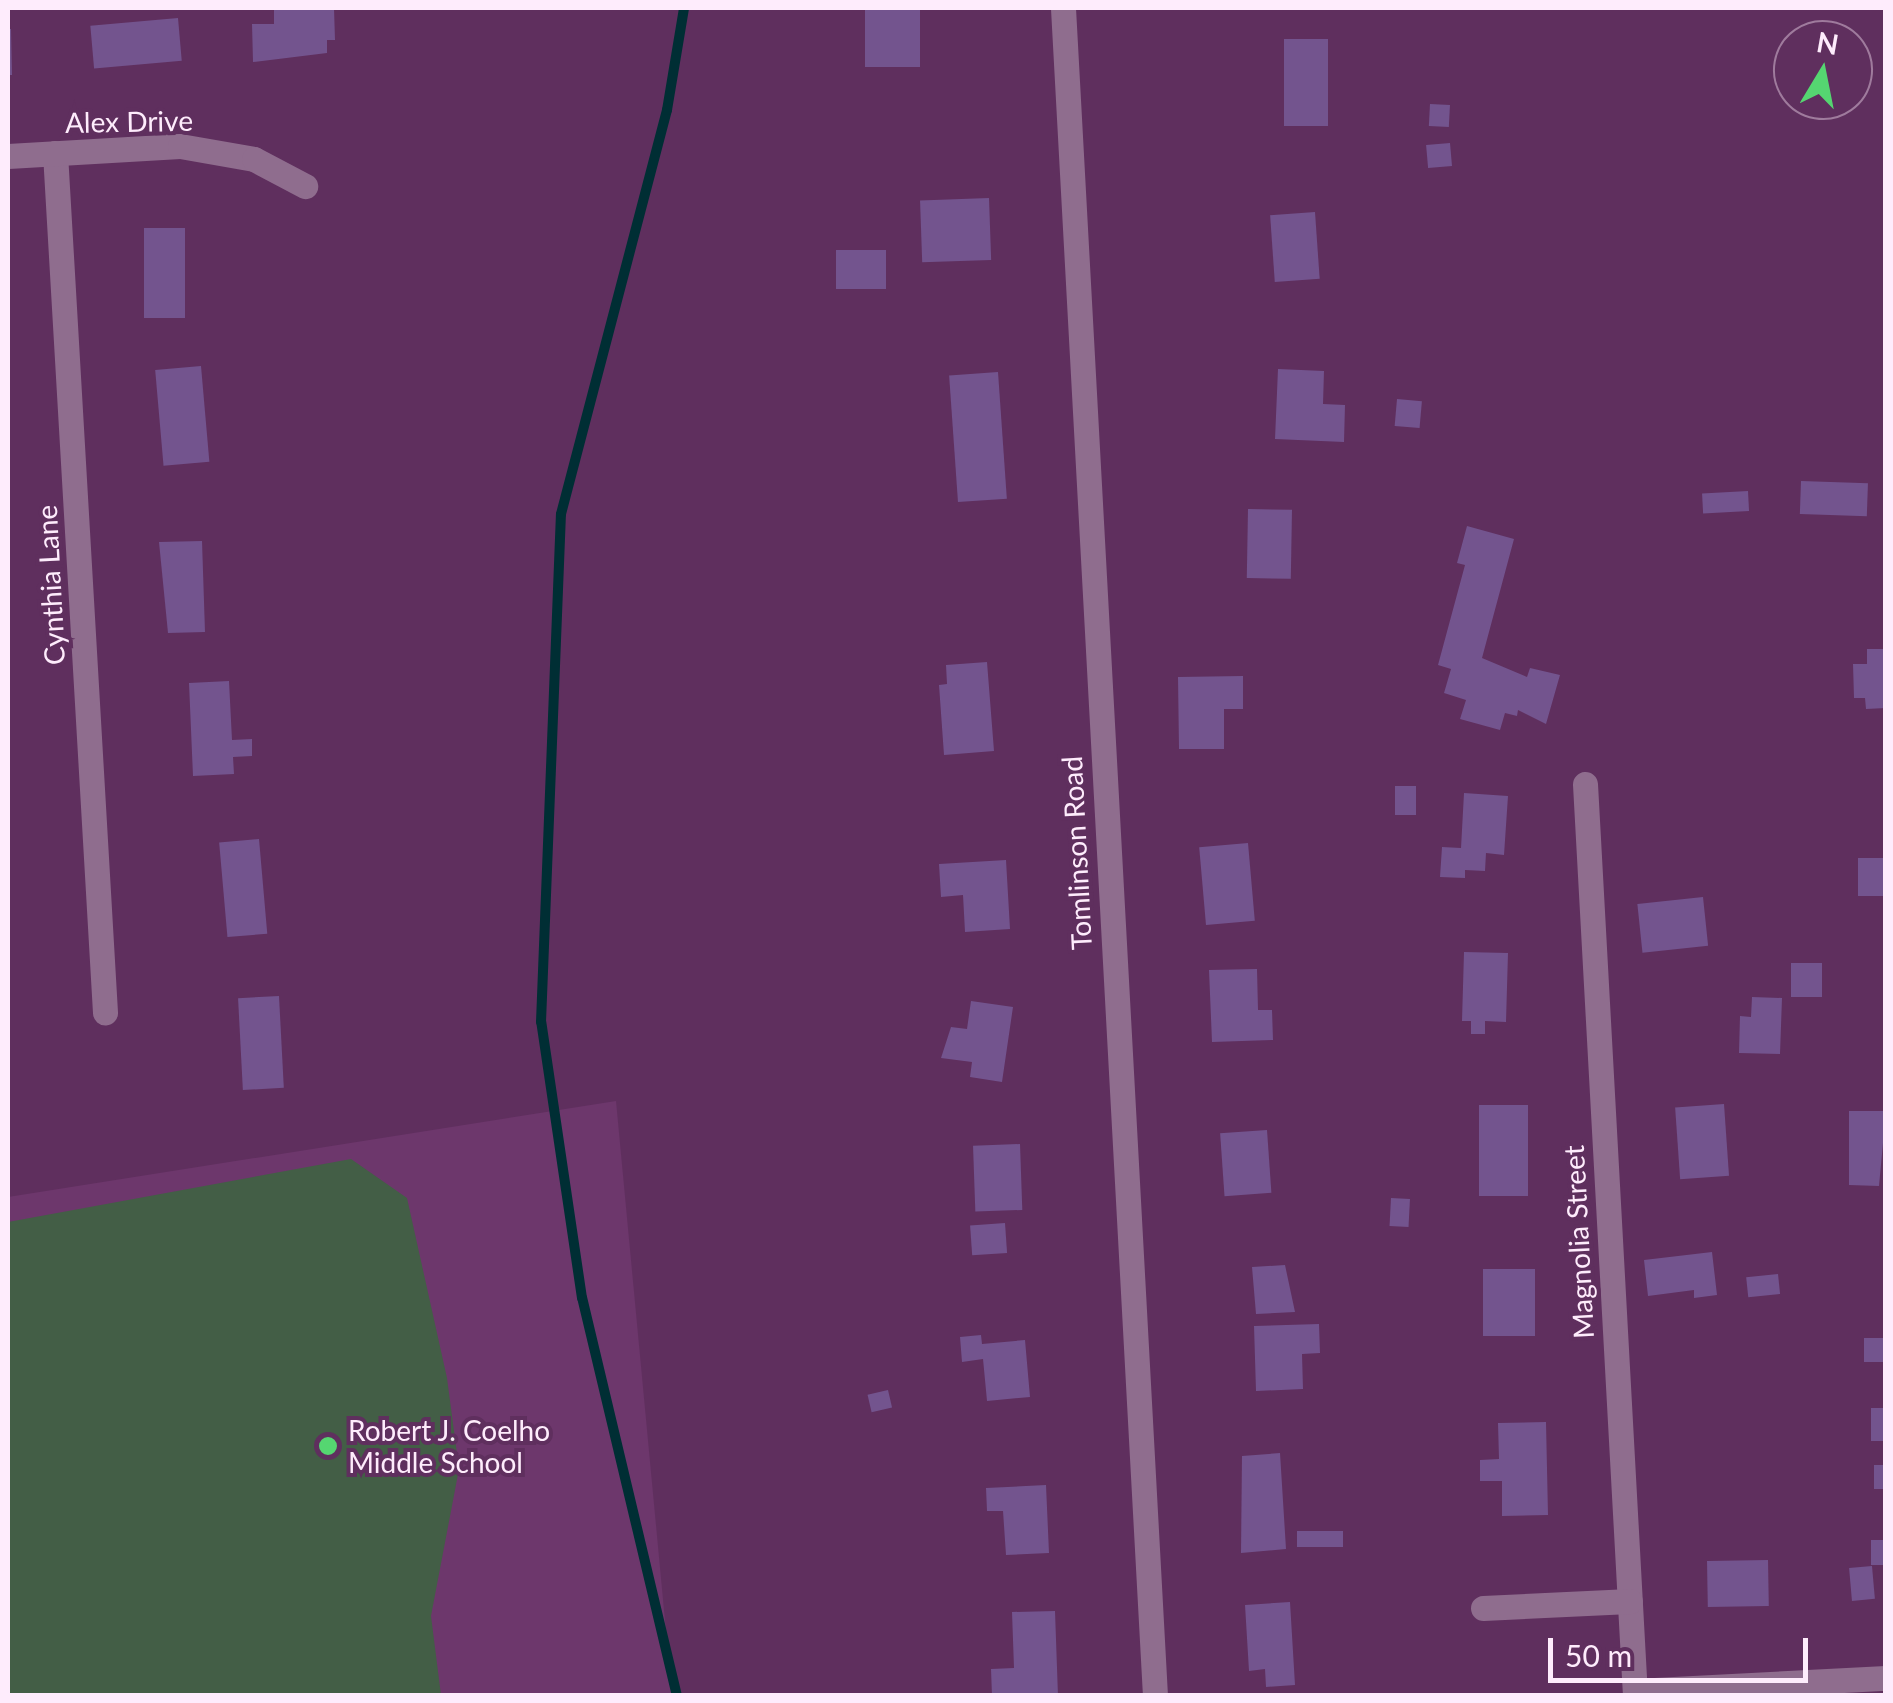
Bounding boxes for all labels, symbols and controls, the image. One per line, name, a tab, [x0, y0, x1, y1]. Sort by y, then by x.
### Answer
north arrow	[1773, 20, 1873, 120]
text: N	[1814, 24, 1841, 61]
street label: Alex Drive	[65, 103, 193, 139]
street label: Cynthia Lane	[29, 504, 71, 666]
street label: Tomlinson Road	[1054, 755, 1098, 951]
street label: Magnolia Street	[1556, 1144, 1600, 1340]
place label: Robert J. Coelho Middle School	[348, 1413, 551, 1479]
marker: Robert J. Coelho Middle School	[317, 1435, 339, 1457]
scale bar	[1553, 1618, 1813, 1680]
text: 50 m	[1565, 1637, 1632, 1673]

